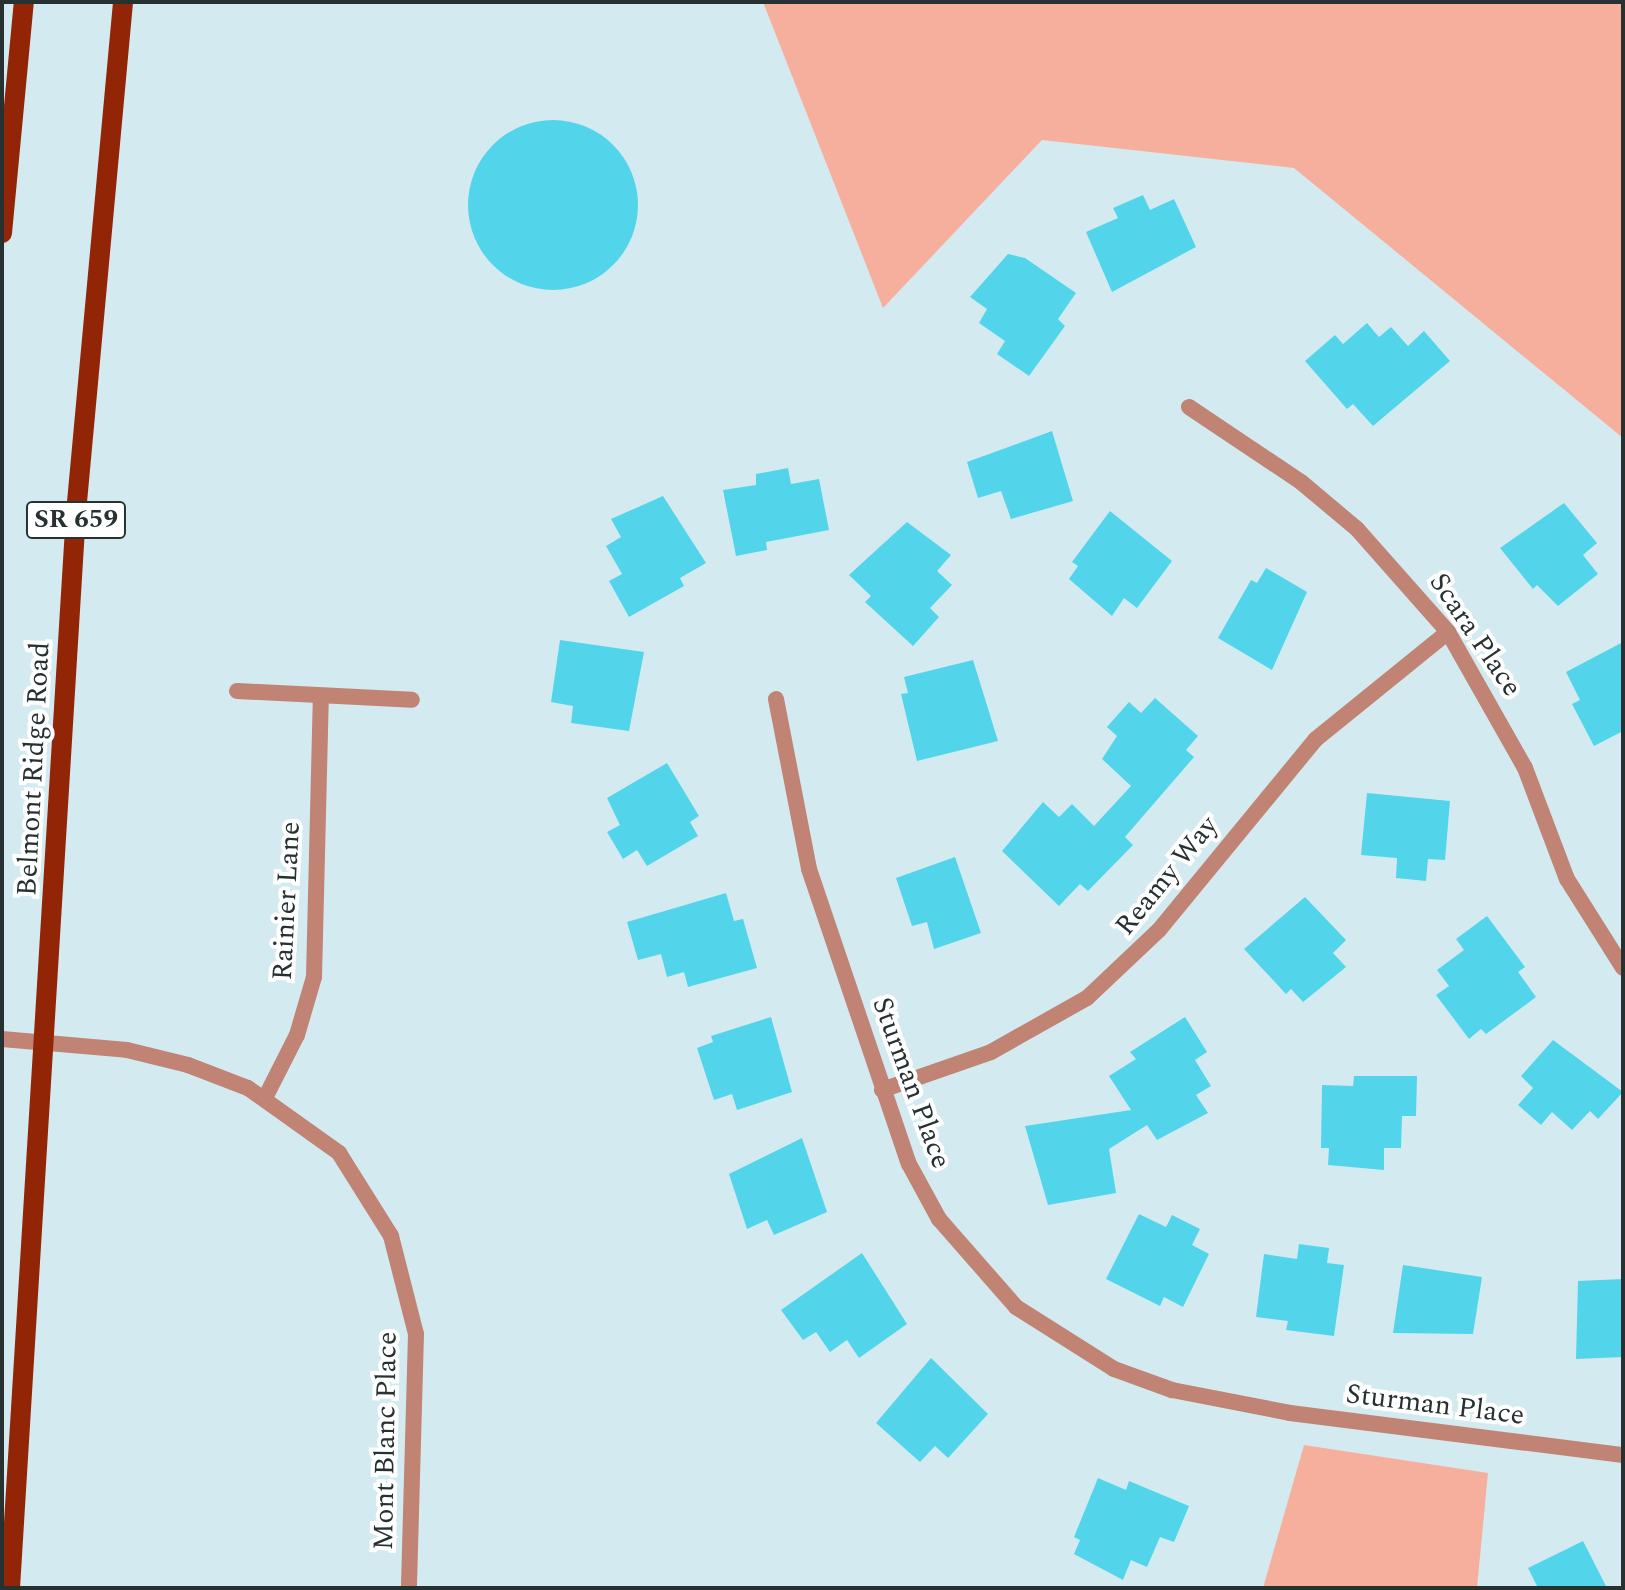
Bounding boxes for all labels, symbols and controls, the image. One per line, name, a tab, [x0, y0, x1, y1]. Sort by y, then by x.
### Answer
road number: SR 659	[24, 498, 128, 542]
street label: Scara Place	[1422, 567, 1528, 703]
street label: Belmont Ridge Road	[11, 641, 57, 897]
street label: Reamy Way	[1109, 809, 1225, 943]
street label: Rainier Lane	[266, 821, 308, 981]
street label: Sturman Place	[865, 993, 957, 1173]
street label: Mont Blanc Place	[367, 1331, 405, 1551]
street label: Sturman Place	[1344, 1377, 1526, 1433]

